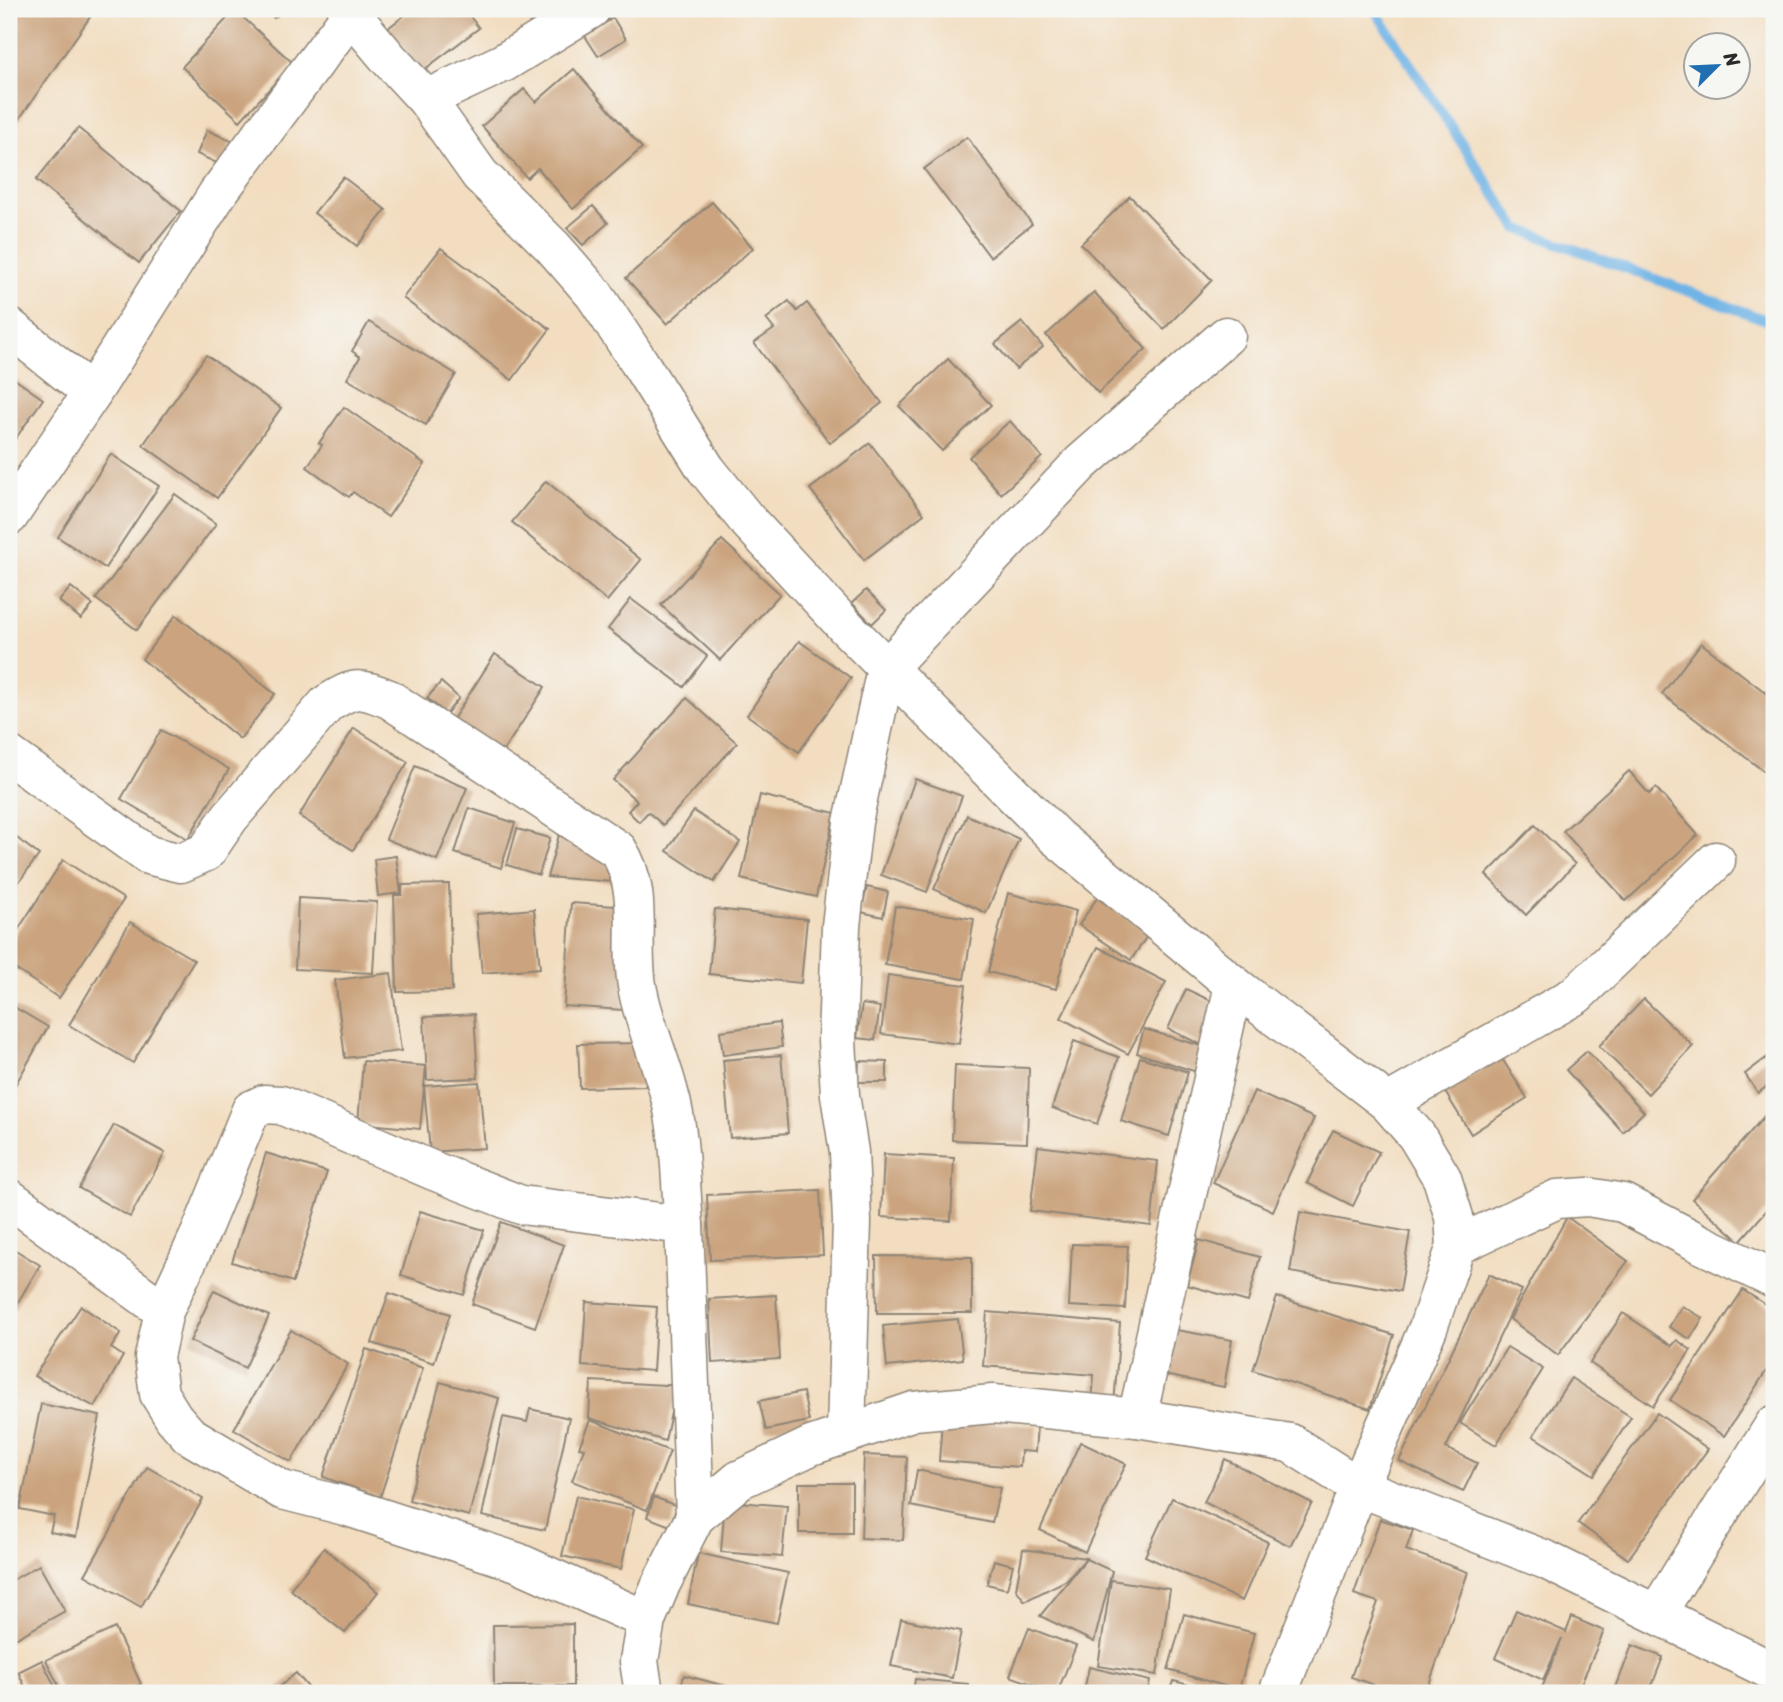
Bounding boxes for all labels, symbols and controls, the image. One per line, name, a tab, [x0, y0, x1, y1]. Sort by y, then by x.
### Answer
north arrow	[1682, 32, 1752, 102]
text: N	[1714, 46, 1750, 73]

